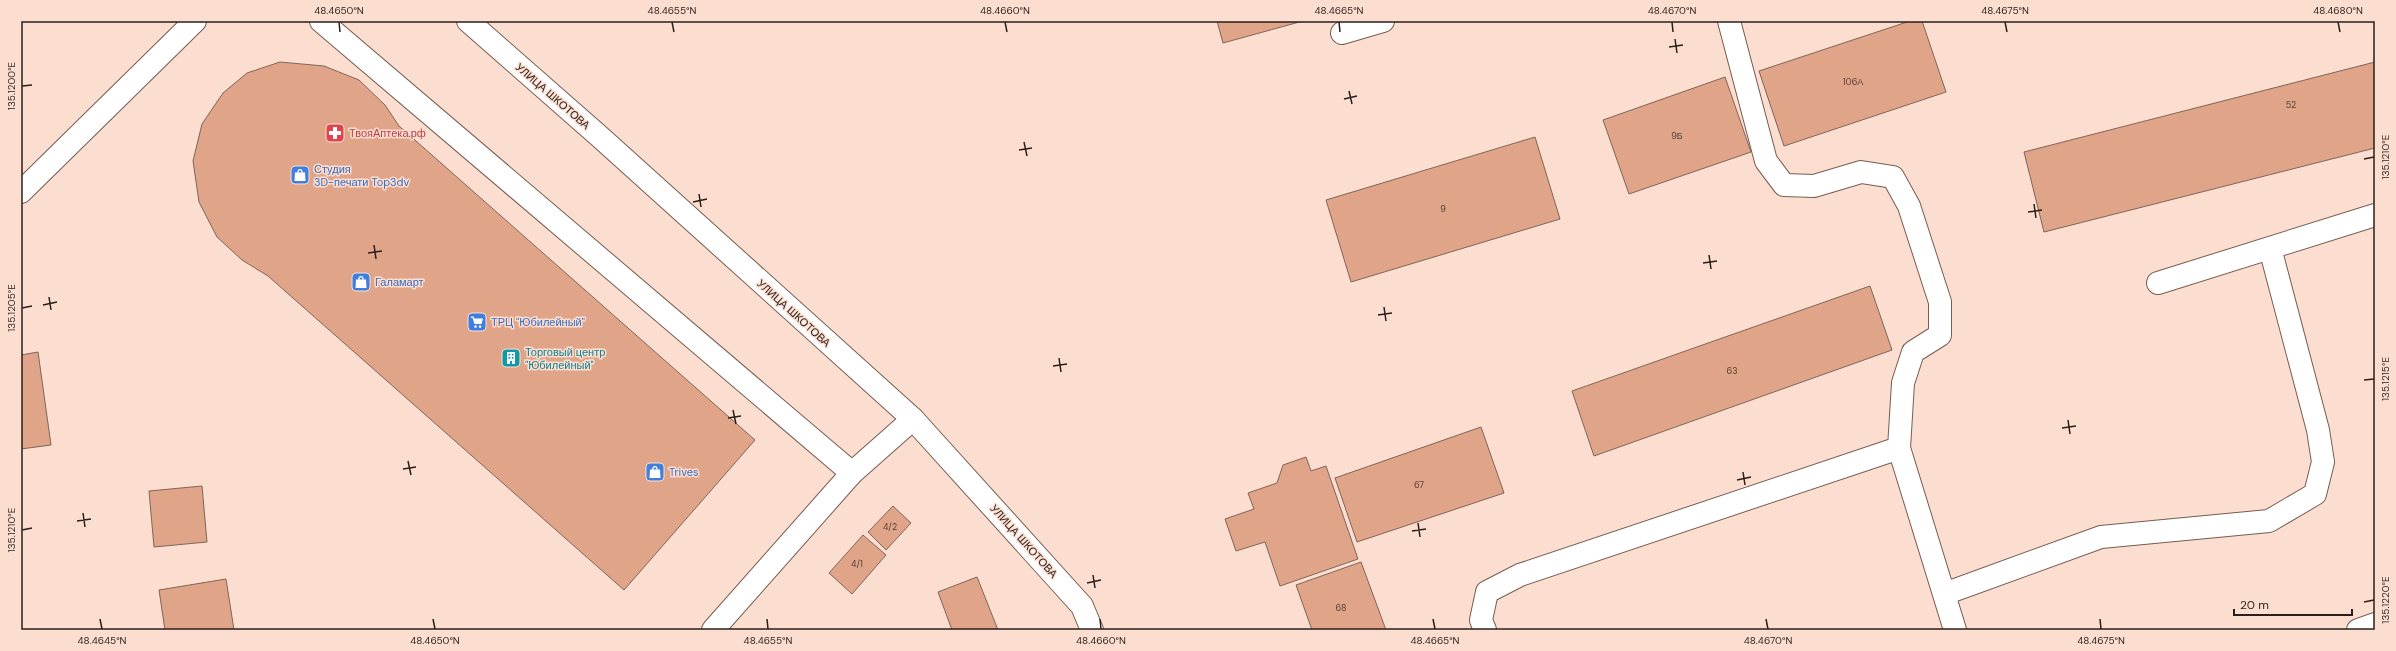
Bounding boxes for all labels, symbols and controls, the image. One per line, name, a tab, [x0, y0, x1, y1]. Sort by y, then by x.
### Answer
text: 48.4650°N	[314, 4, 364, 17]
text: 48.4655°N	[648, 4, 696, 17]
text: 48.4660°N	[980, 4, 1030, 17]
text: 48.4665°N	[1315, 4, 1364, 17]
text: 48.4670°N	[1648, 4, 1696, 17]
text: 48.4675°N	[1981, 4, 2029, 17]
text: 48.4680°N	[2313, 4, 2363, 17]
street label: УЛИЦА ШКОТОВА	[513, 60, 594, 133]
text: 135.1200°E	[5, 61, 18, 110]
house number: 106А	[1843, 76, 1863, 88]
house number: 52	[2286, 99, 2296, 111]
pharmacy icon: ТвояАптека.рф	[324, 122, 346, 144]
place label: ТвояАптека.рф	[349, 126, 426, 140]
house number: 9Б	[1671, 130, 1683, 142]
text: 135.1210°E	[2379, 134, 2392, 179]
place label: Студия 3D-печати Top3dv	[314, 162, 409, 189]
shop icon: Студия 3D-печати Top3dv	[289, 164, 311, 186]
house number: 9	[1440, 203, 1446, 215]
shop icon: Галамарт	[350, 271, 372, 293]
place label: Галамарт	[375, 275, 424, 289]
street label: УЛИЦА ШКОТОВА	[754, 276, 834, 350]
text: 135.1205°E	[5, 284, 18, 332]
supermarket icon: ТРЦ "Юбилейный"	[466, 311, 488, 333]
place label: ТРЦ "Юбилейный"	[491, 315, 585, 329]
place label: Торговый центр "Юбилейный"	[525, 345, 605, 372]
building icon: Торговый центр "Юбилейный"	[500, 347, 522, 369]
text: 135.1215°E	[2379, 357, 2392, 401]
house number: 63	[1727, 365, 1737, 377]
shop icon: Trives	[644, 461, 666, 483]
place label: Trives	[669, 465, 699, 479]
house number: 67	[1414, 479, 1424, 491]
street label: УЛИЦА ШКОТОВА	[987, 501, 1061, 581]
text: 135.1210°E	[5, 507, 18, 552]
house number: 4/2	[883, 521, 897, 533]
house number: 4/1	[851, 558, 863, 570]
text: 135.1220°E	[2379, 576, 2392, 624]
scale bar	[2234, 591, 2352, 617]
text: 20 m	[2240, 597, 2269, 613]
house number: 68	[1335, 602, 1347, 614]
text: 48.4645°N	[78, 634, 127, 647]
text: 48.4650°N	[410, 634, 460, 647]
text: 48.4655°N	[744, 634, 792, 647]
text: 48.4660°N	[1076, 634, 1126, 647]
text: 48.4665°N	[1411, 634, 1460, 647]
text: 48.4670°N	[1744, 634, 1792, 647]
text: 48.4675°N	[2077, 634, 2125, 647]

